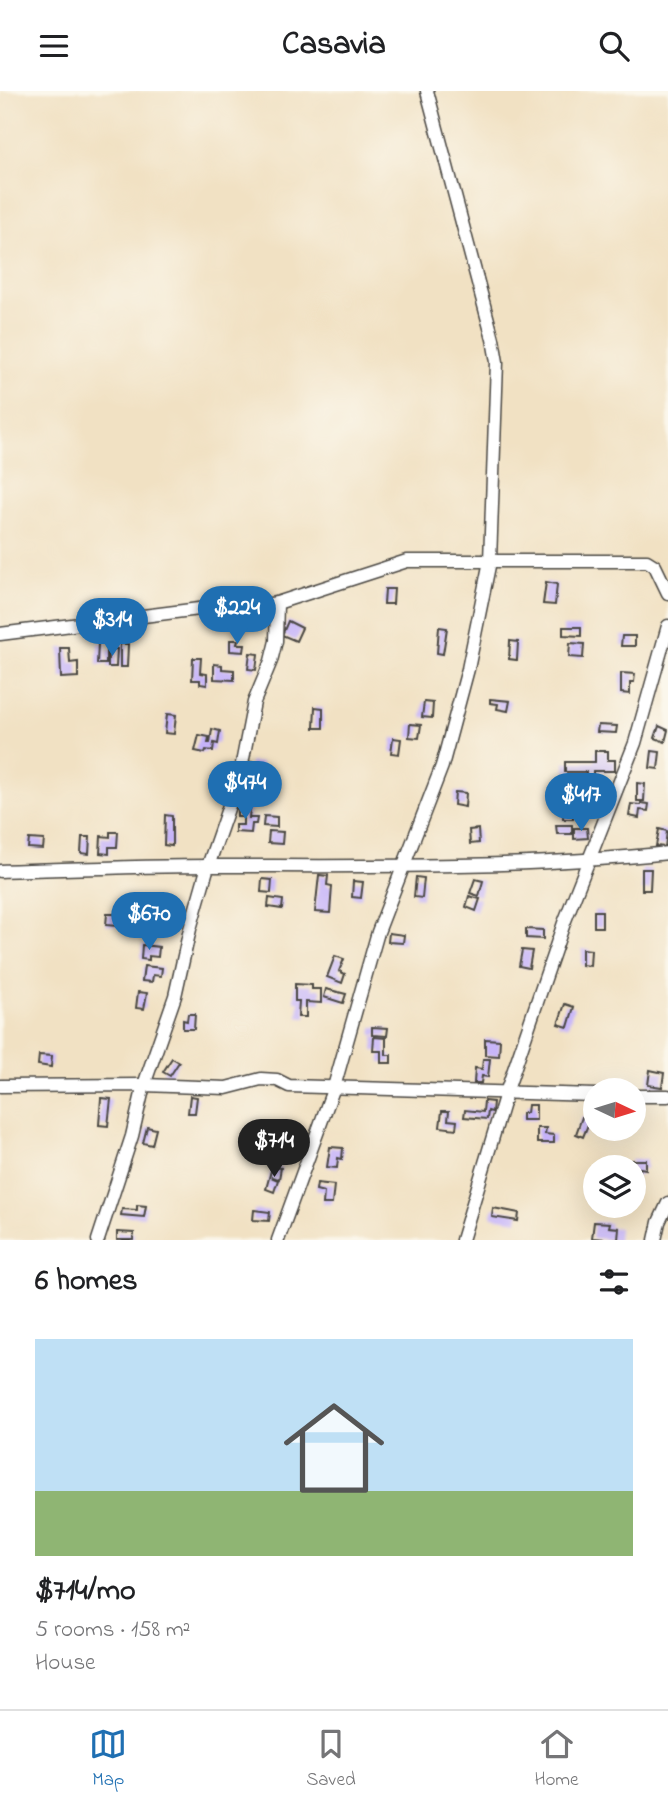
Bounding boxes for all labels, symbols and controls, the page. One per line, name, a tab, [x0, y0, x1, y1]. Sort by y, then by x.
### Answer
text: Casavia	[282, 22, 386, 69]
icon: menu	[35, 27, 73, 65]
icon: search	[595, 27, 633, 65]
pin: $224	[196, 587, 278, 646]
text: $224	[214, 592, 260, 625]
pin: $314	[71, 599, 153, 658]
text: $314	[92, 604, 132, 637]
pin: $474	[204, 761, 286, 821]
text: $474	[224, 767, 266, 800]
pin: $417	[540, 773, 622, 833]
text: $417	[561, 779, 601, 812]
pin: $670	[108, 893, 190, 952]
text: $670	[127, 898, 171, 931]
north arrow	[583, 1078, 646, 1141]
map controls	[583, 1078, 646, 1218]
pin: $714	[233, 1119, 315, 1179]
text: $714	[254, 1125, 294, 1158]
button: layers	[583, 1155, 646, 1218]
text: 6 homes	[35, 1260, 138, 1304]
icon: filters	[595, 1263, 633, 1301]
icon: home	[271, 1385, 397, 1511]
text: $714/mo	[35, 1570, 136, 1614]
text: 5 rooms · 158 m²	[35, 1614, 190, 1647]
text: House	[35, 1647, 95, 1680]
tab: Map	[89, 1725, 127, 1794]
tab: Saved	[306, 1725, 356, 1794]
tab: Home	[534, 1725, 579, 1794]

